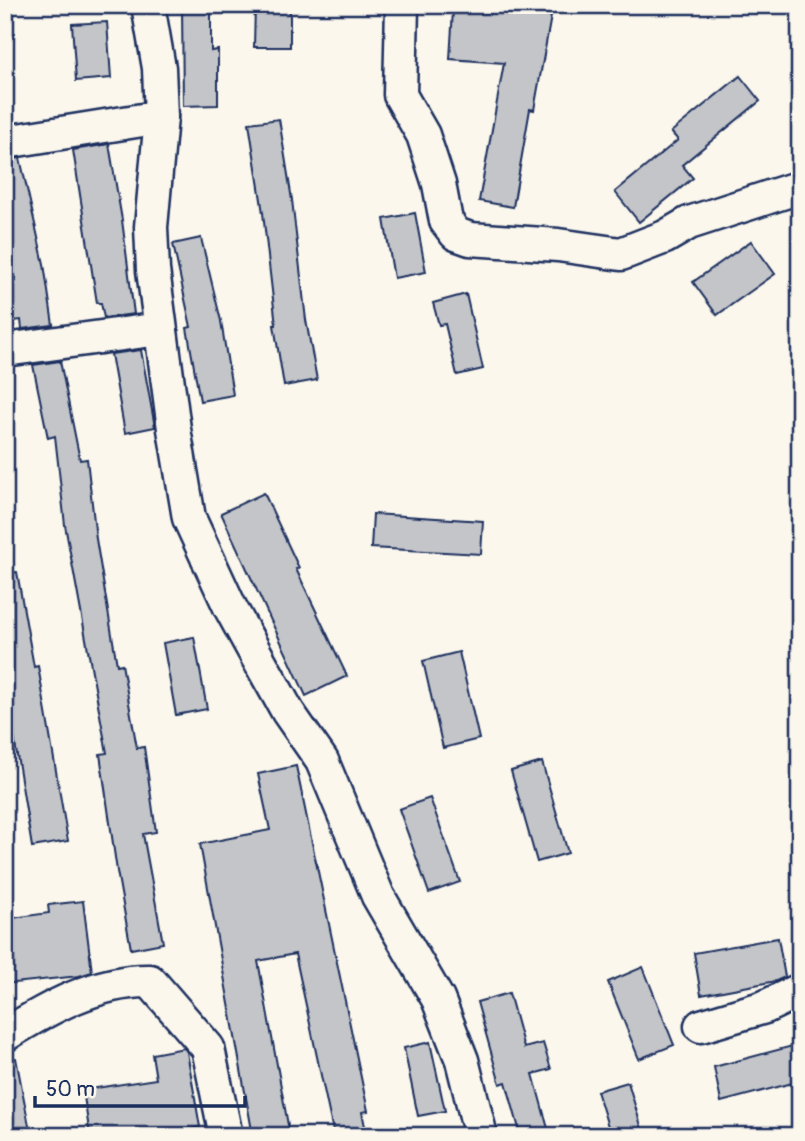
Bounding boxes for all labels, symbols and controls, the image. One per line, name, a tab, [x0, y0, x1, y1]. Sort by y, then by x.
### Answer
scale bar	[35, 1064, 245, 1108]
text: 50 m	[46, 1076, 95, 1103]

